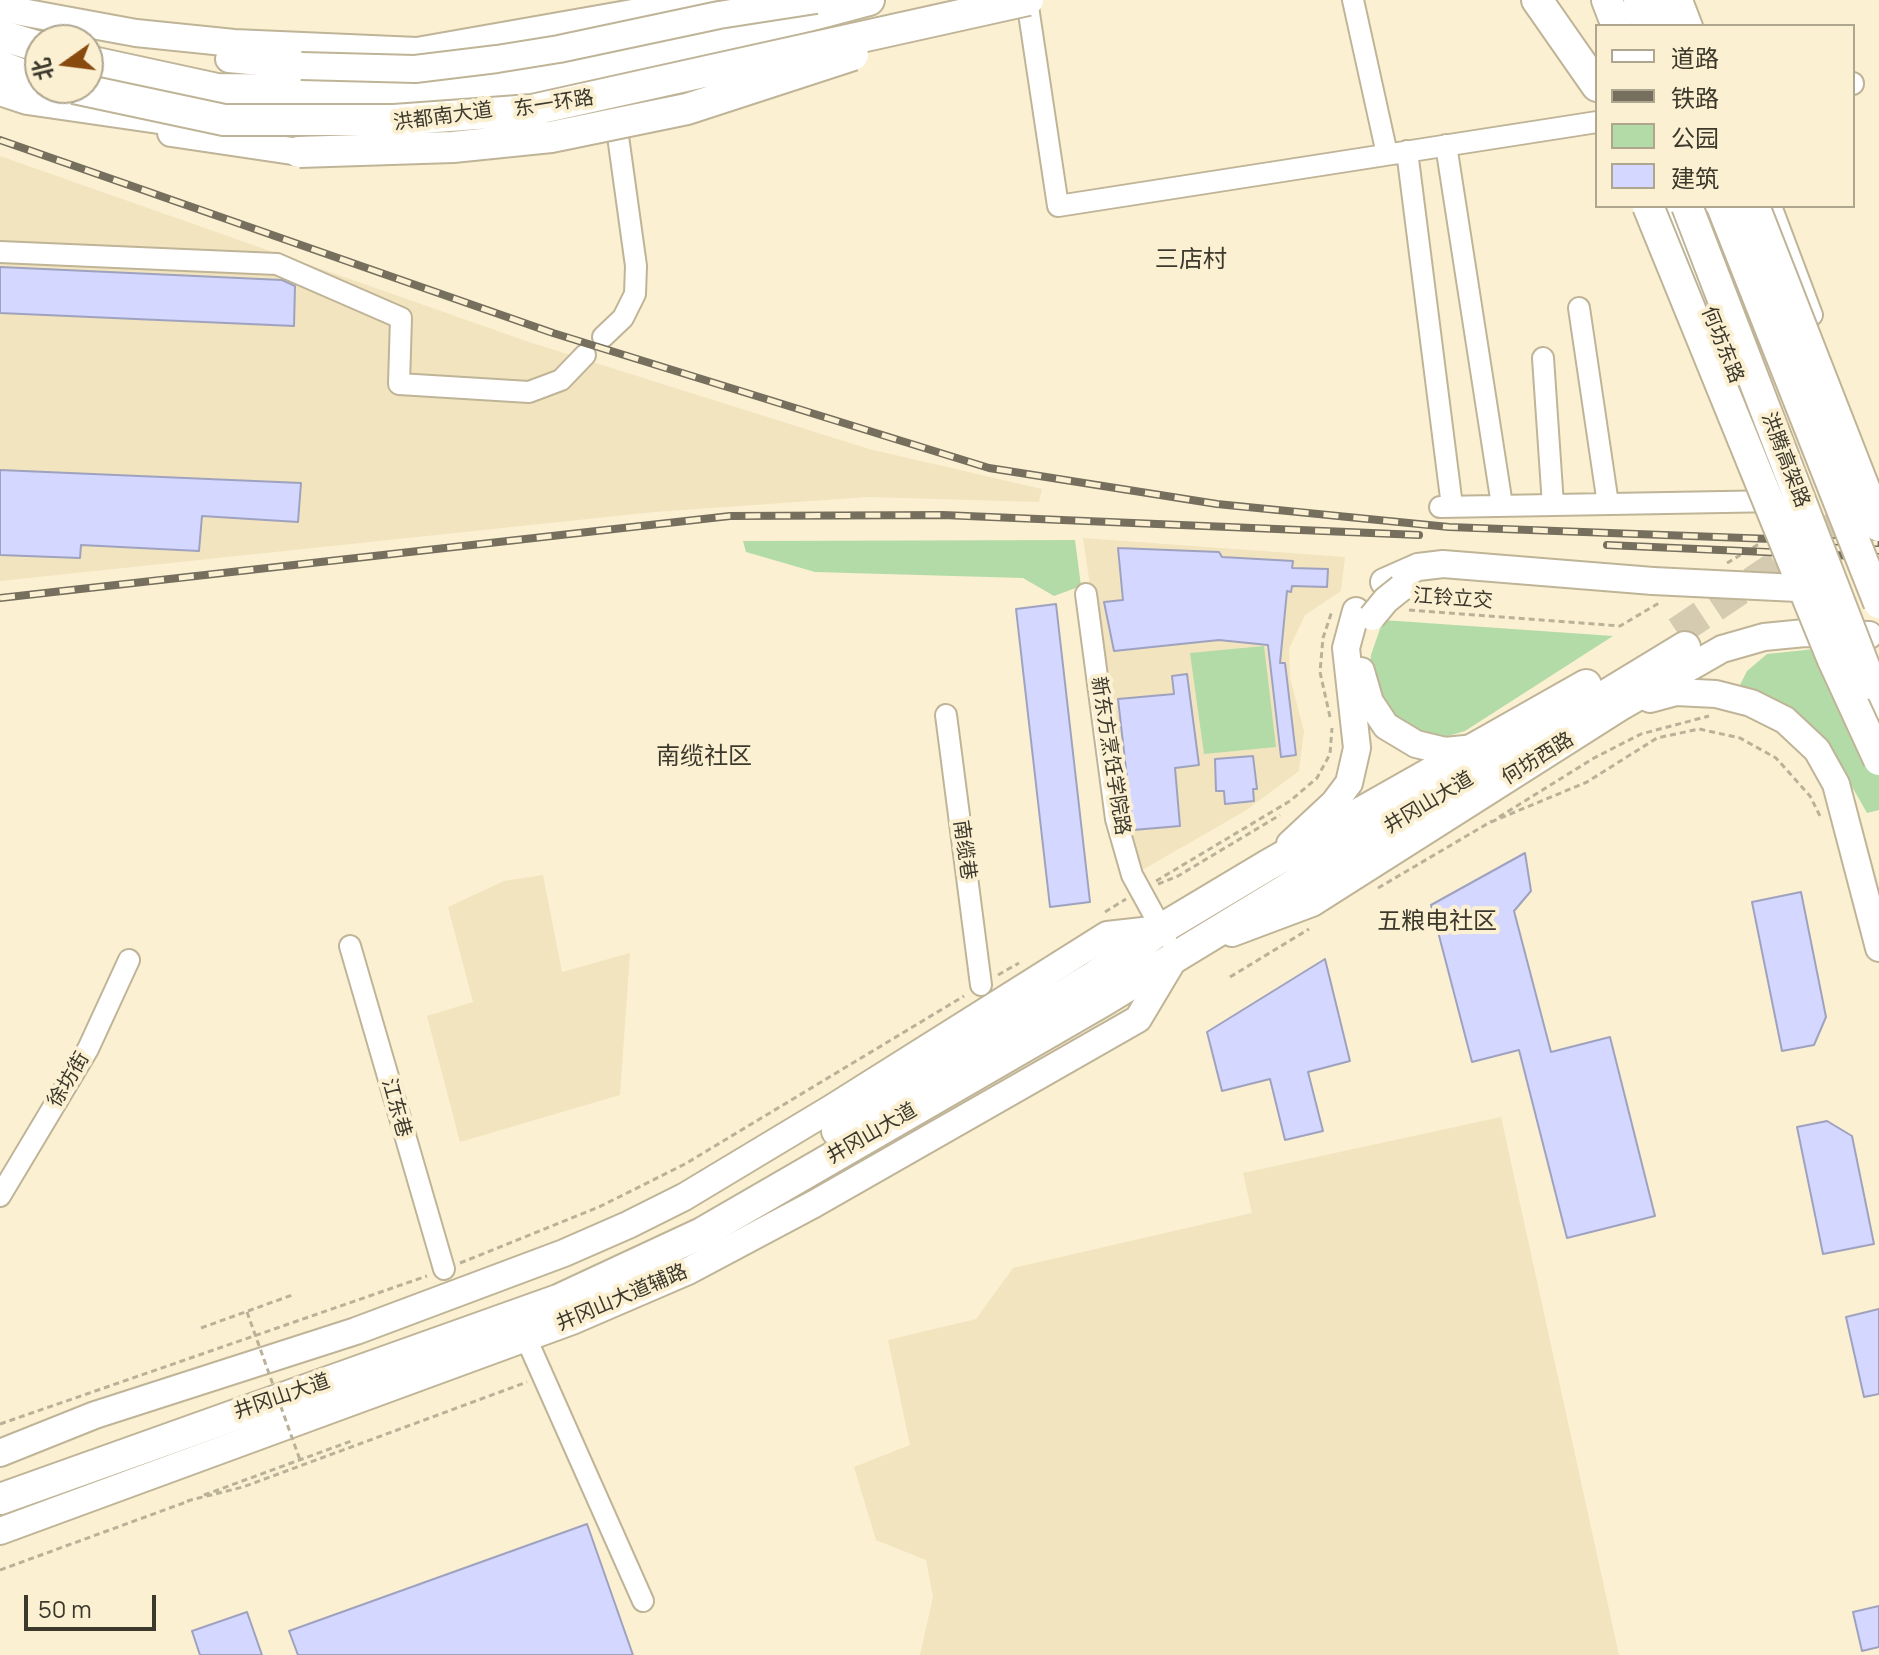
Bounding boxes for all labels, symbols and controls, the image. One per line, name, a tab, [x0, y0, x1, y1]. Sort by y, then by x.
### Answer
north arrow	[24, 24, 104, 104]
legend	[1595, 24, 1855, 208]
text: 道路	[1671, 41, 1719, 74]
text: 北	[25, 55, 60, 84]
text: 铁路	[1671, 81, 1719, 114]
street label: 东一环路	[513, 86, 595, 122]
street label: 洪都南大道	[392, 98, 494, 136]
text: 公园	[1671, 121, 1719, 154]
text: 建筑	[1671, 161, 1719, 194]
district label: 三店村	[1155, 246, 1227, 274]
street label: 何坊东路	[1696, 303, 1748, 387]
street label: 洪腾高架路	[1756, 409, 1814, 511]
street label: 江铃立交	[1412, 584, 1494, 614]
street label: 新东方烹饪学院路	[1086, 675, 1134, 837]
street label: 何坊西路	[1498, 728, 1578, 790]
district label: 南缆社区	[656, 743, 752, 771]
street label: 井冈山大道	[1380, 767, 1478, 839]
street label: 南缆巷	[948, 819, 980, 881]
district label: 五粮电社区	[1377, 908, 1497, 936]
street label: 徐坊街	[43, 1048, 95, 1112]
street label: 江东巷	[376, 1076, 416, 1140]
street label: 井冈山大道	[823, 1099, 921, 1169]
street label: 井冈山大道辅路	[553, 1260, 691, 1336]
street label: 井冈山大道	[231, 1369, 333, 1425]
scale bar	[28, 1579, 160, 1629]
text: 50 m	[38, 1592, 92, 1625]

